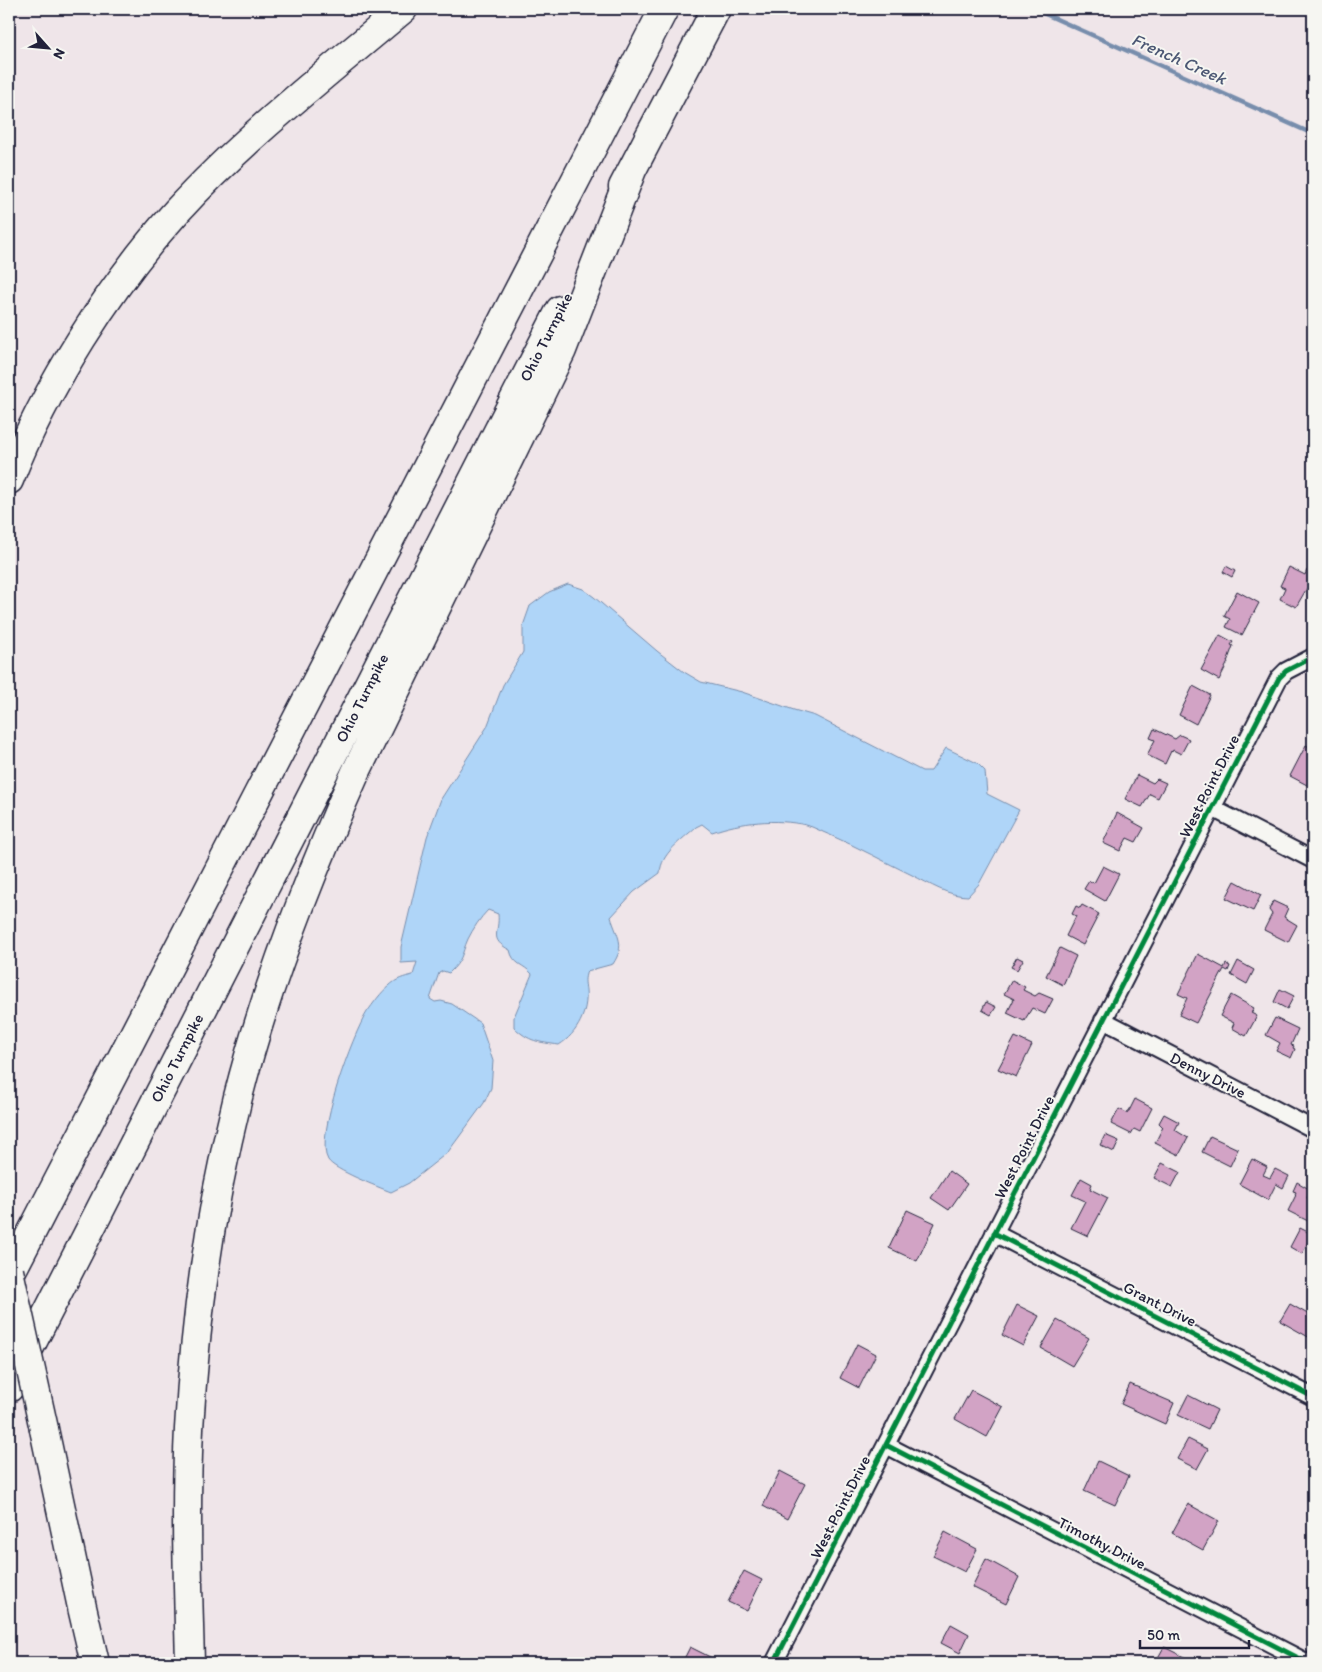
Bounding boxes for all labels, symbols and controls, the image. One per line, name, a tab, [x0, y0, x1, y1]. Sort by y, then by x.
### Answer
north arrow	[22, 22, 72, 72]
water label: French Creek	[1128, 28, 1231, 90]
text: N	[49, 46, 69, 62]
street label: Ohio Turnpike	[515, 289, 577, 385]
street label: Ohio Turnpike	[331, 650, 393, 746]
street label: West Point Drive	[1175, 731, 1243, 841]
street label: Ohio Turnpike	[146, 1010, 208, 1106]
street label: Denny Drive	[1167, 1048, 1249, 1102]
street label: West Point Drive	[990, 1092, 1058, 1202]
street label: Grant Drive	[1120, 1277, 1200, 1331]
street label: West Point Drive	[806, 1452, 874, 1562]
street label: Timothy Drive	[1055, 1513, 1149, 1573]
scale bar	[1140, 1617, 1248, 1649]
text: 50 m	[1147, 1626, 1180, 1644]

